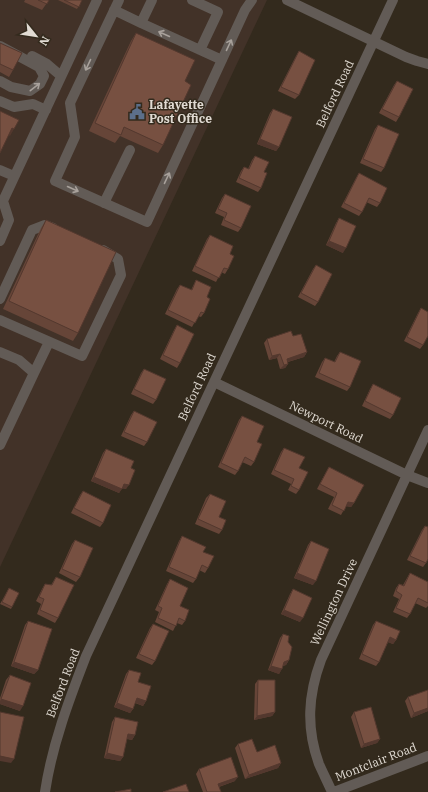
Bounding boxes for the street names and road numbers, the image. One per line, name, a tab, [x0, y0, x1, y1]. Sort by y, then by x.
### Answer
street label: Belford Road	[312, 58, 357, 130]
street label: Belford Road	[174, 351, 219, 423]
street label: Newport Road	[287, 397, 366, 446]
street label: Wellington Drive	[307, 556, 360, 648]
street label: Belford Road	[42, 646, 83, 720]
street label: Montclair Road	[333, 739, 419, 784]

